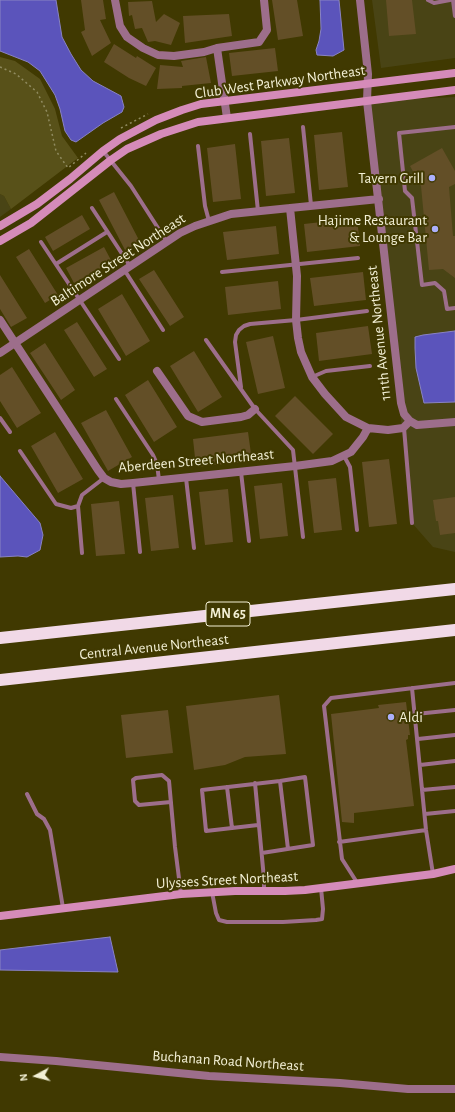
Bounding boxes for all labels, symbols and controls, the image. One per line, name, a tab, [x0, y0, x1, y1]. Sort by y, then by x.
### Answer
street label: Club West Parkway Northeast	[194, 61, 366, 103]
place label: Tavern Grill	[358, 169, 424, 187]
marker: Tavern Grill	[427, 173, 437, 183]
street label: Baltimore Street Northeast	[47, 210, 189, 310]
place label: Hajime Restaurant & Lounge Bar	[318, 211, 427, 246]
marker: Hajime Restaurant & Lounge Bar	[430, 224, 440, 234]
street label: 111th Avenue Northeast	[363, 265, 395, 401]
street label: Aberdeen Street Northeast	[117, 445, 275, 477]
road number: MN 65	[206, 602, 250, 626]
street label: Central Avenue Northeast	[79, 630, 229, 664]
place label: Aldi	[399, 708, 423, 726]
marker: Aldi	[386, 712, 396, 722]
street label: Ulysses Street Northeast	[156, 867, 298, 893]
street label: Buchanan Road Northeast	[152, 1047, 304, 1075]
north arrow	[16, 1056, 56, 1096]
text: N	[18, 1073, 30, 1082]

